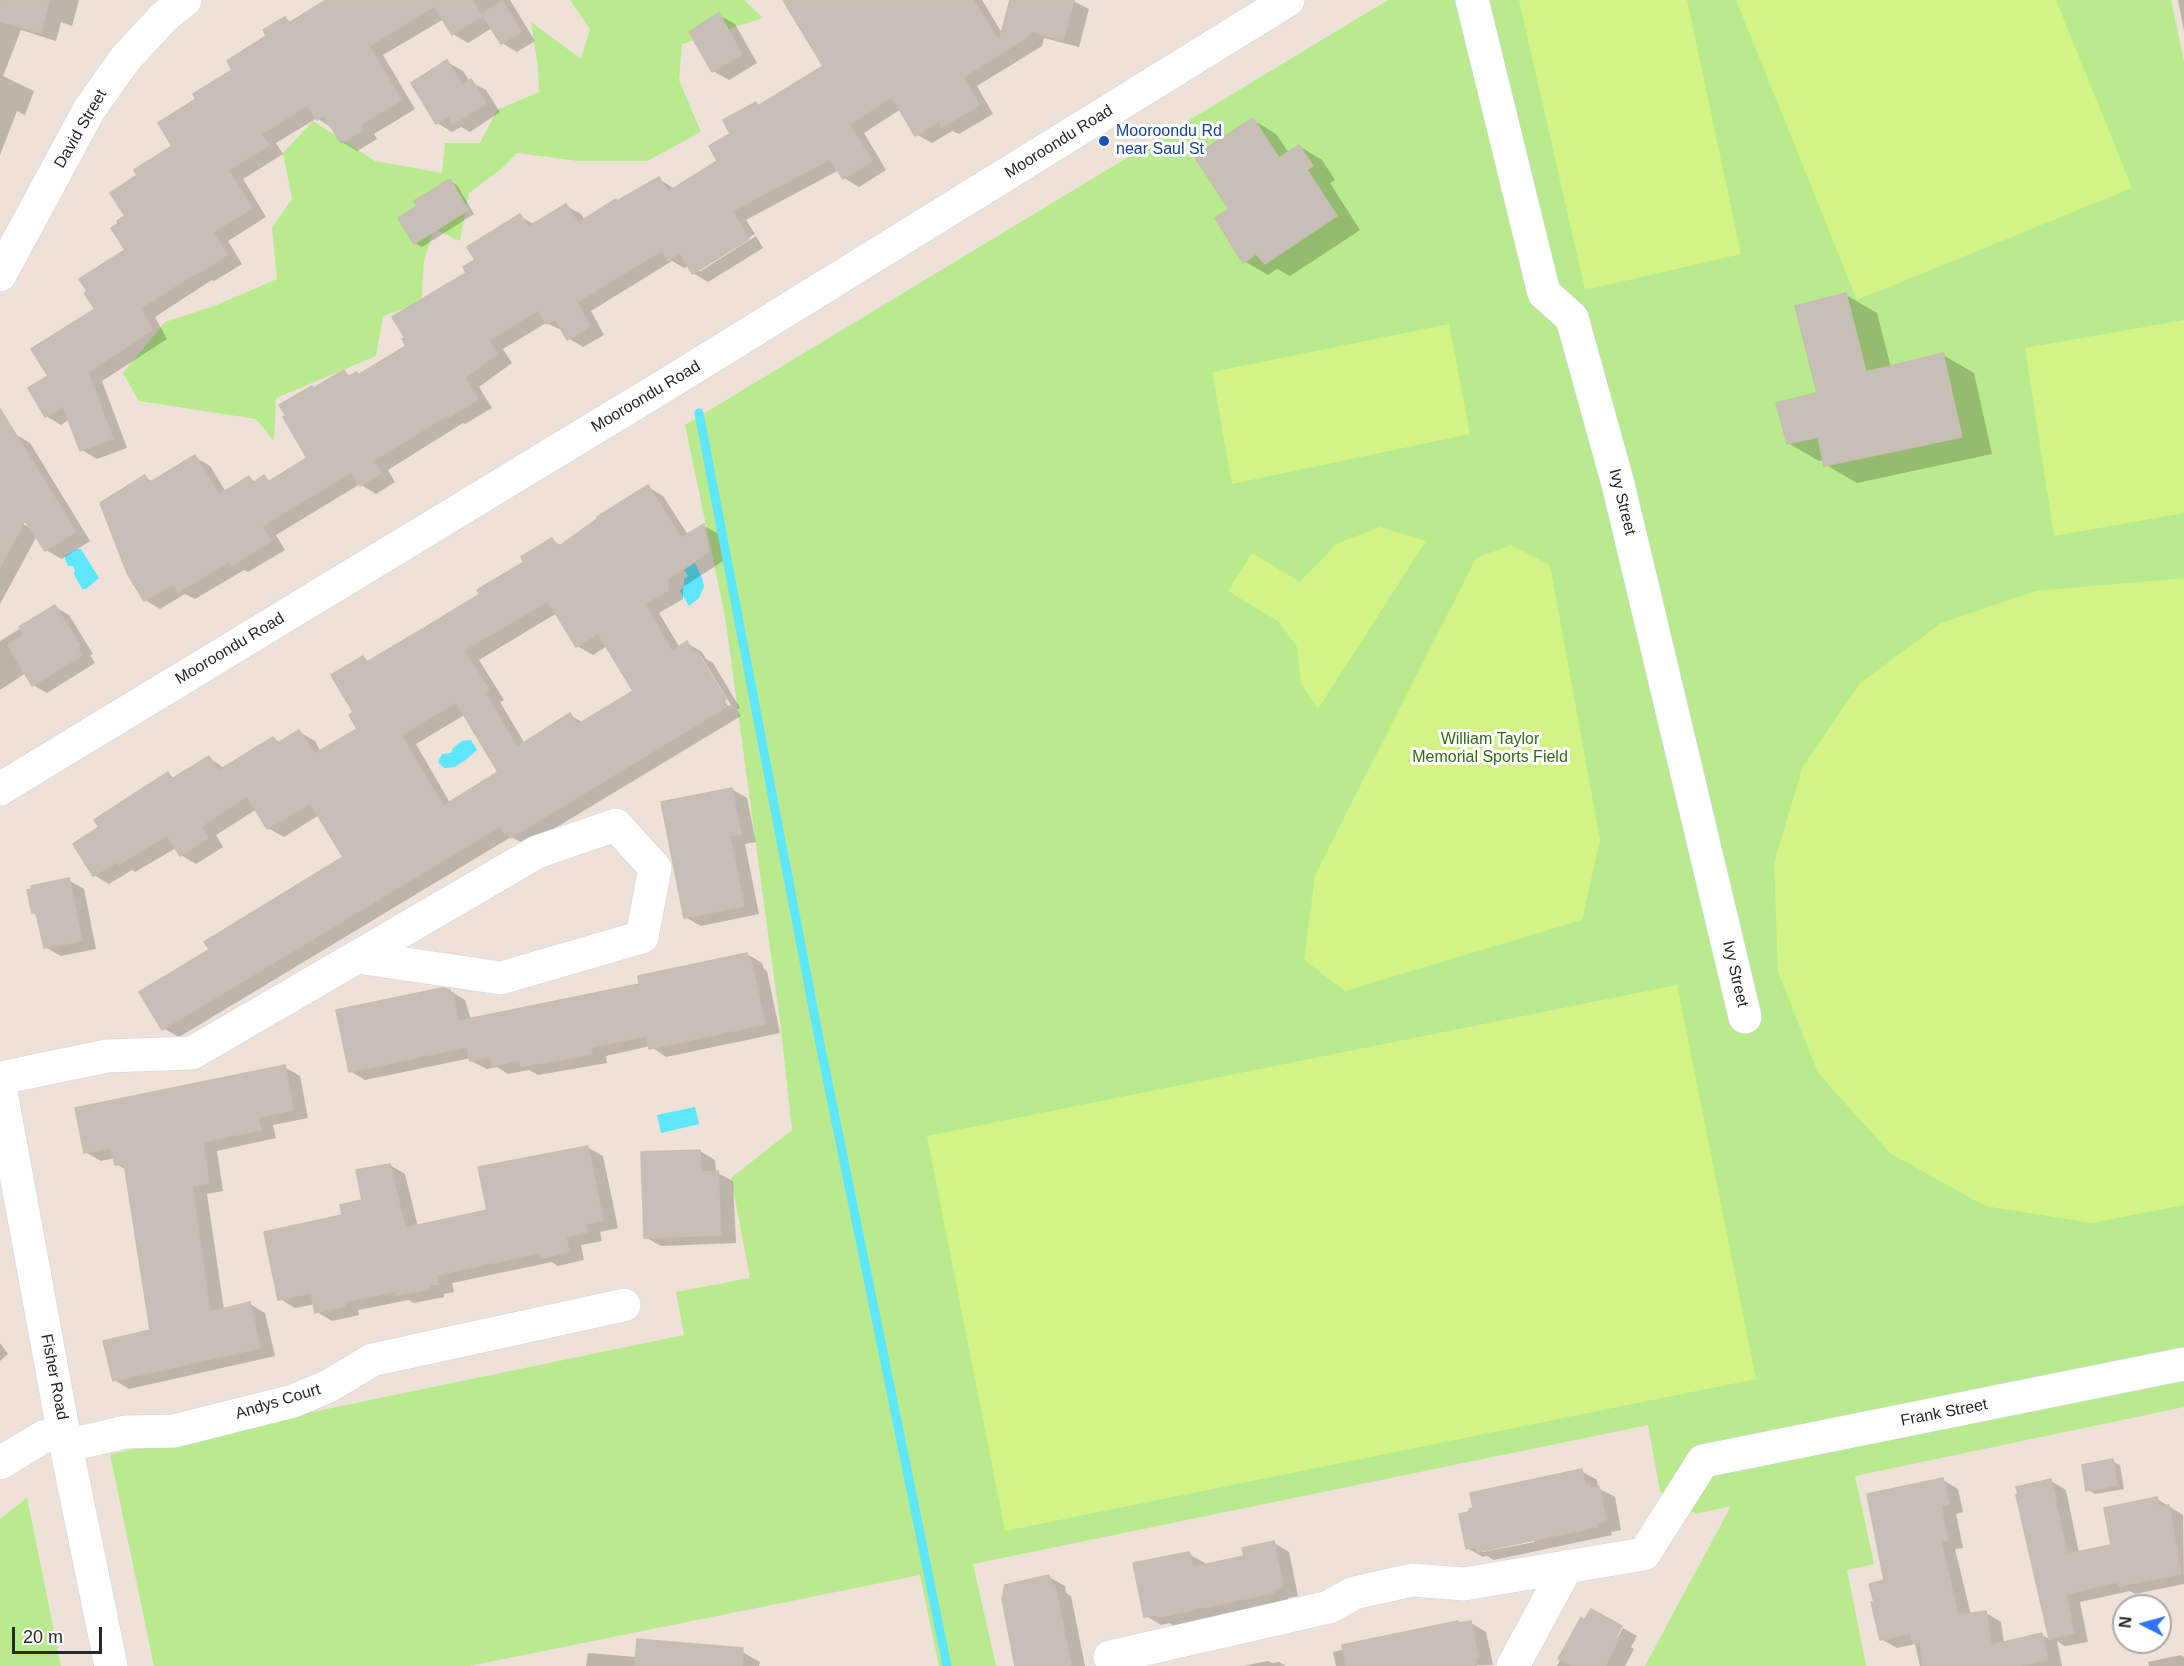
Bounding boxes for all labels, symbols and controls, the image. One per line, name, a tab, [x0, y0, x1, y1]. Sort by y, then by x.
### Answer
street label: David Street	[51, 86, 111, 172]
street label: Mooroondu Road	[1001, 101, 1117, 183]
place label: Mooroondu Rd near Saul St	[1116, 122, 1222, 160]
marker: Mooroondu Rd near Saul St	[1097, 134, 1111, 148]
street label: Mooroondu Road	[588, 357, 704, 437]
street label: Ivy Street	[1605, 467, 1639, 537]
street label: Mooroondu Road	[172, 609, 288, 689]
park label: William Taylor Memorial Sports Field	[1412, 730, 1568, 768]
street label: Ivy Street	[1718, 939, 1752, 1009]
street label: Fisher Road	[36, 1332, 72, 1422]
street label: Andys Court	[233, 1380, 323, 1424]
street label: Frank Street	[1899, 1395, 1989, 1431]
north arrow	[2112, 1594, 2172, 1654]
scale bar	[15, 1615, 105, 1653]
text: N	[2117, 1616, 2135, 1629]
text: 20 m	[23, 1627, 63, 1647]

